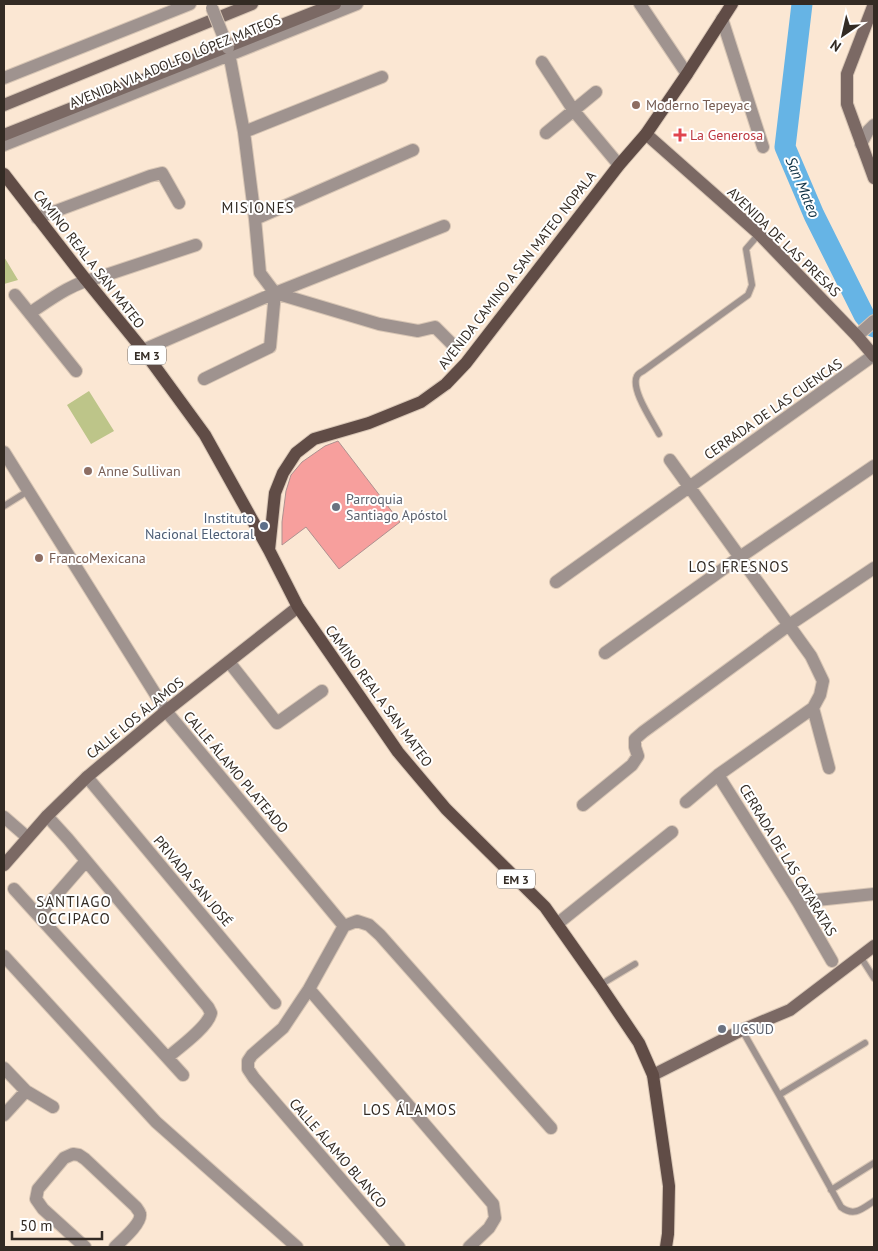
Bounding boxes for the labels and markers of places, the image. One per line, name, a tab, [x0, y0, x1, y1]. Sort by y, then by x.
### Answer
place label: Moderno Tepeyac	[646, 96, 750, 114]
marker: Moderno Tepeyac	[630, 99, 642, 111]
place label: La Generosa	[690, 126, 763, 144]
marker: La Generosa	[674, 129, 686, 141]
place label: Anne Sullivan	[98, 462, 181, 480]
marker: Anne Sullivan	[82, 465, 94, 477]
place label: Parroquia Santiago Apóstol	[346, 490, 447, 524]
marker: Parroquia Santiago Apóstol	[330, 501, 342, 513]
place label: Instituto Nacional Electoral	[145, 509, 254, 543]
marker: Instituto Nacional Electoral	[258, 520, 270, 532]
place label: FrancoMexicana	[49, 549, 146, 567]
marker: FrancoMexicana	[33, 552, 45, 564]
place label: IJCSUD	[732, 1020, 774, 1038]
marker: IJCSUD	[716, 1023, 728, 1035]

